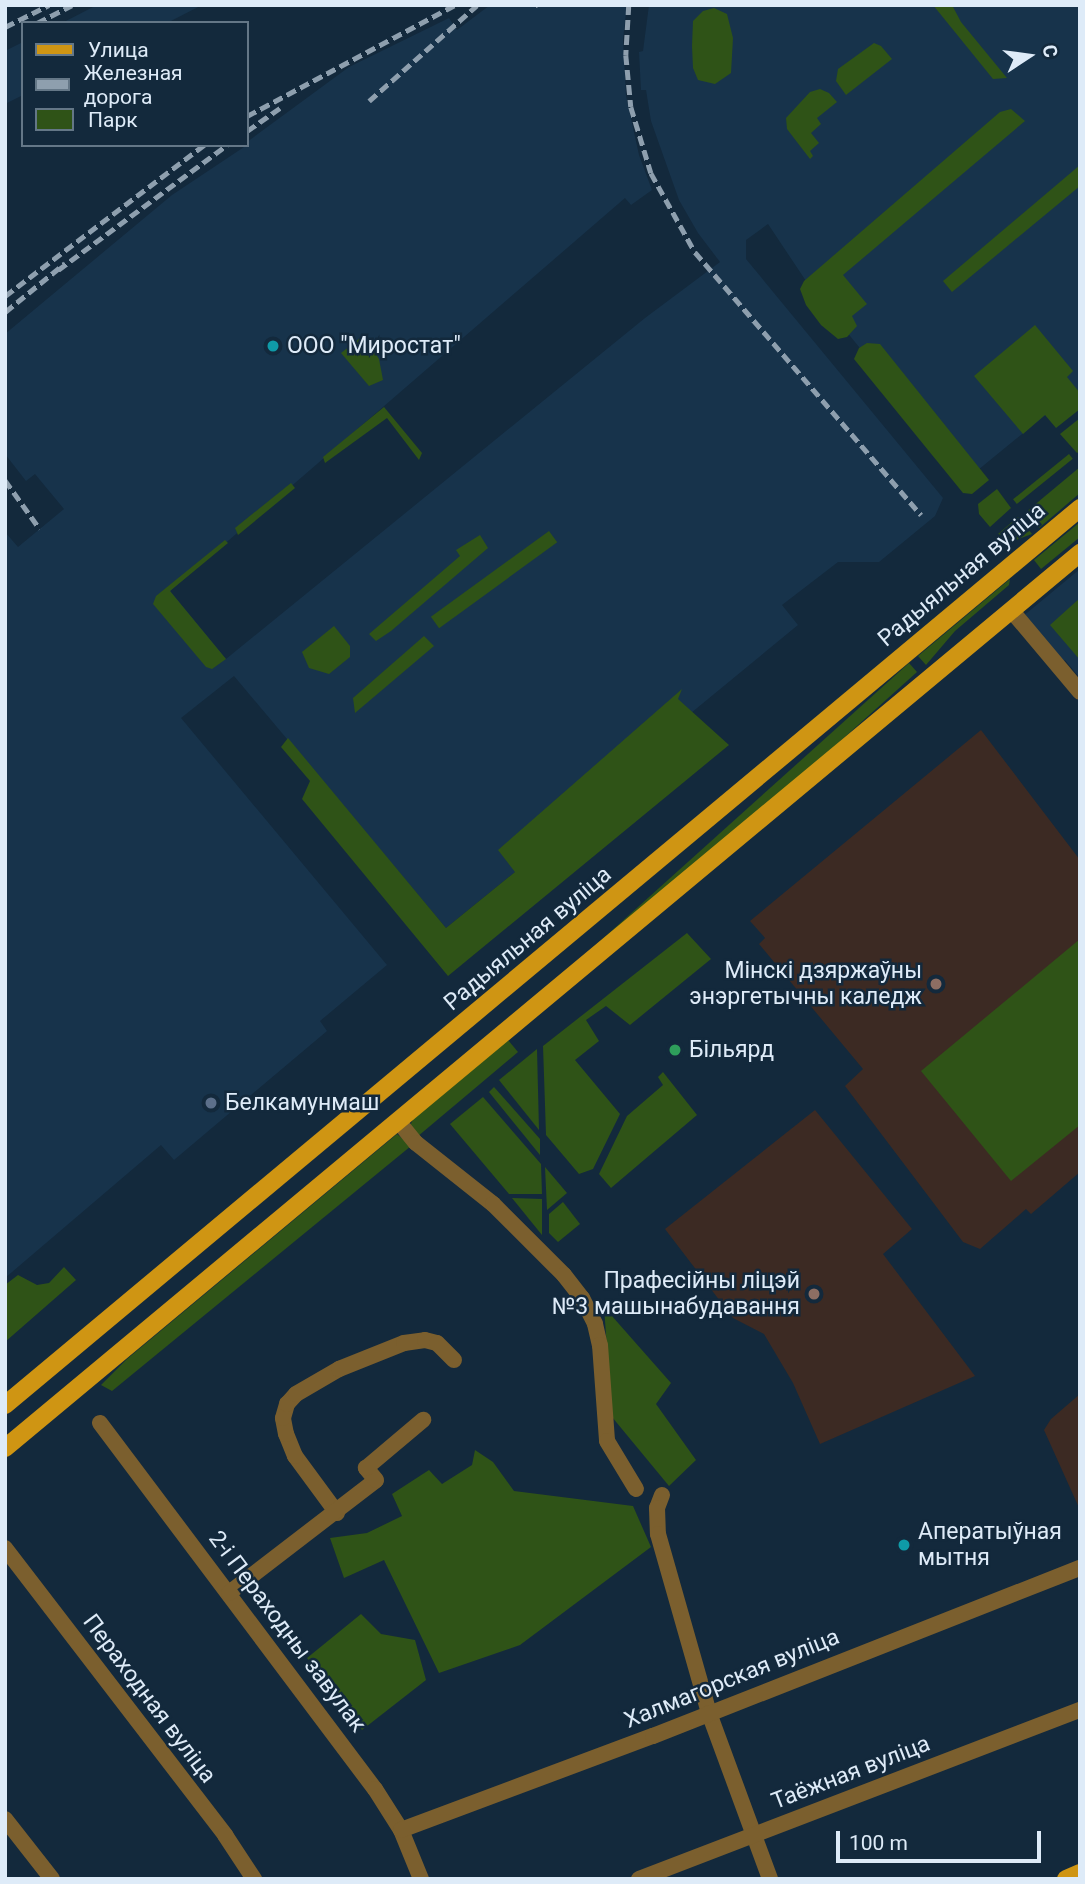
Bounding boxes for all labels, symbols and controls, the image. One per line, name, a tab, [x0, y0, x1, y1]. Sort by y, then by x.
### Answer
legend	[21, 21, 248, 147]
north arrow	[994, 21, 1064, 91]
text: Улица	[88, 38, 149, 62]
text: С	[1037, 43, 1063, 60]
text: Железная дорога	[84, 61, 183, 109]
text: Парк	[88, 108, 138, 132]
place label: ООО "Миростат"	[287, 332, 461, 360]
marker: ООО "Миростат"	[265, 338, 281, 354]
street label: Радыяльная вуліца	[873, 497, 1051, 653]
street label: Радыяльная вуліца	[439, 861, 617, 1017]
place label: Мінскі дзяржаўны энэргетычны каледж	[689, 957, 922, 1011]
marker: Мінскі дзяржаўны энэргетычны каледж	[928, 976, 944, 992]
place label: Більярд	[689, 1036, 774, 1064]
marker: Більярд	[667, 1042, 683, 1058]
place label: Белкамунмаш	[225, 1089, 379, 1117]
marker: Белкамунмаш	[203, 1095, 219, 1111]
place label: Прафесійны ліцэй №3 машынабудавання	[552, 1267, 800, 1321]
marker: Прафесійны ліцэй №3 машынабудавання	[806, 1286, 822, 1302]
place label: Аператыўная мытня	[918, 1518, 1062, 1572]
street label: 2-і Пераходны завулак	[202, 1526, 372, 1738]
marker: Аператыўная мытня	[896, 1537, 912, 1553]
street label: Пераходная вуліца	[77, 1609, 221, 1789]
street label: Халмагорская вуліца	[621, 1623, 843, 1735]
street label: Таёжная вуліца	[768, 1730, 934, 1816]
scale bar	[840, 1818, 1045, 1862]
text: 100 m	[849, 1831, 908, 1855]

